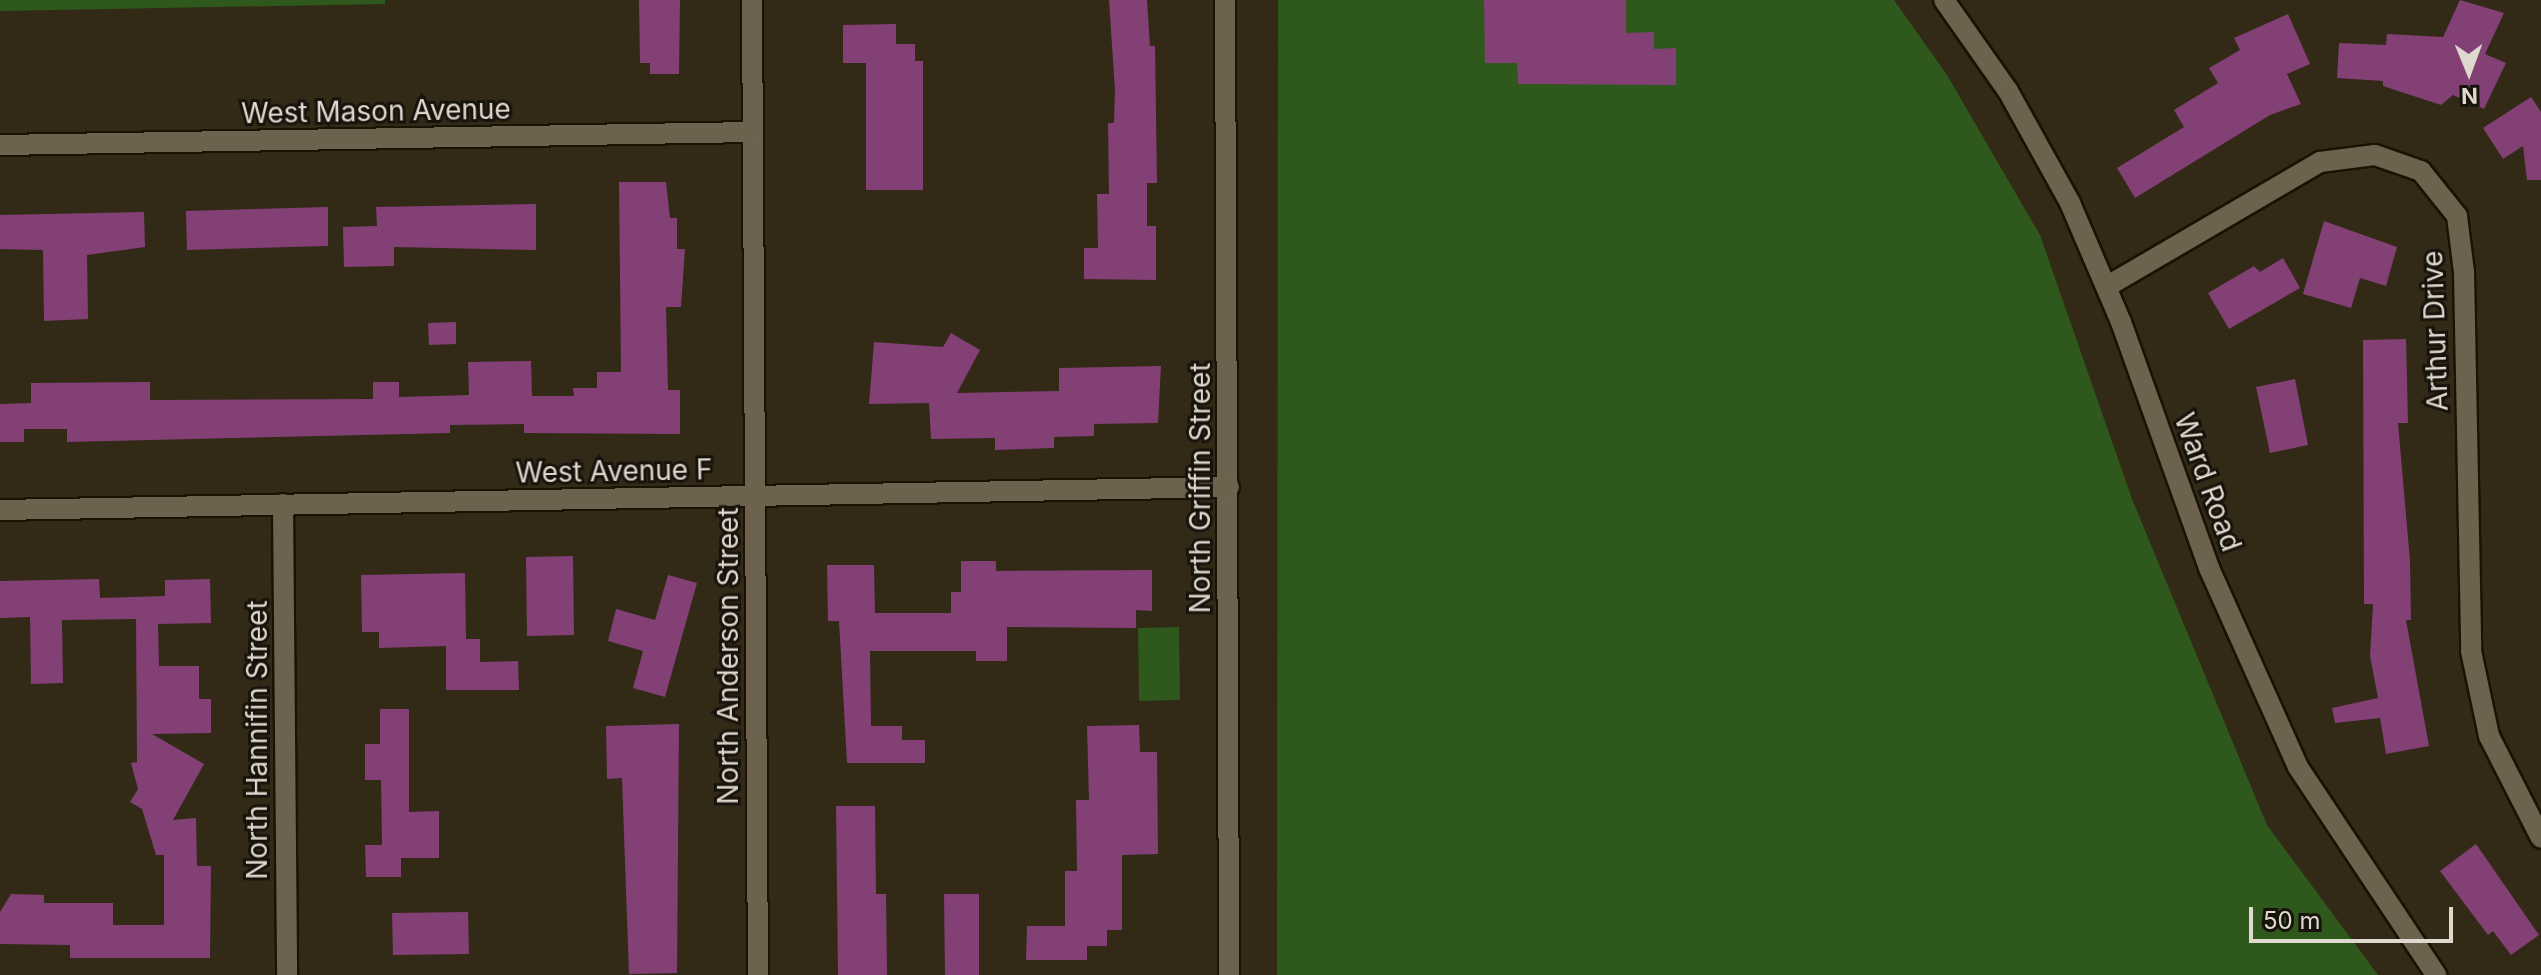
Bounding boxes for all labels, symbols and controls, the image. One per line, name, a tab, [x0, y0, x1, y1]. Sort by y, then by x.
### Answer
north arrow	[2429, 32, 2509, 112]
text: N	[2461, 83, 2478, 109]
street label: West Mason Avenue	[241, 92, 511, 130]
street label: Arthur Drive	[2415, 250, 2455, 412]
street label: North Griffin Street	[1183, 363, 1217, 613]
street label: Ward Road	[2167, 408, 2249, 556]
street label: West Avenue F	[515, 452, 713, 490]
street label: North Anderson Street	[711, 507, 745, 805]
street label: North Hannifin Street	[240, 600, 274, 880]
scale bar	[2253, 891, 2457, 941]
text: 50 m	[2263, 906, 2321, 935]

